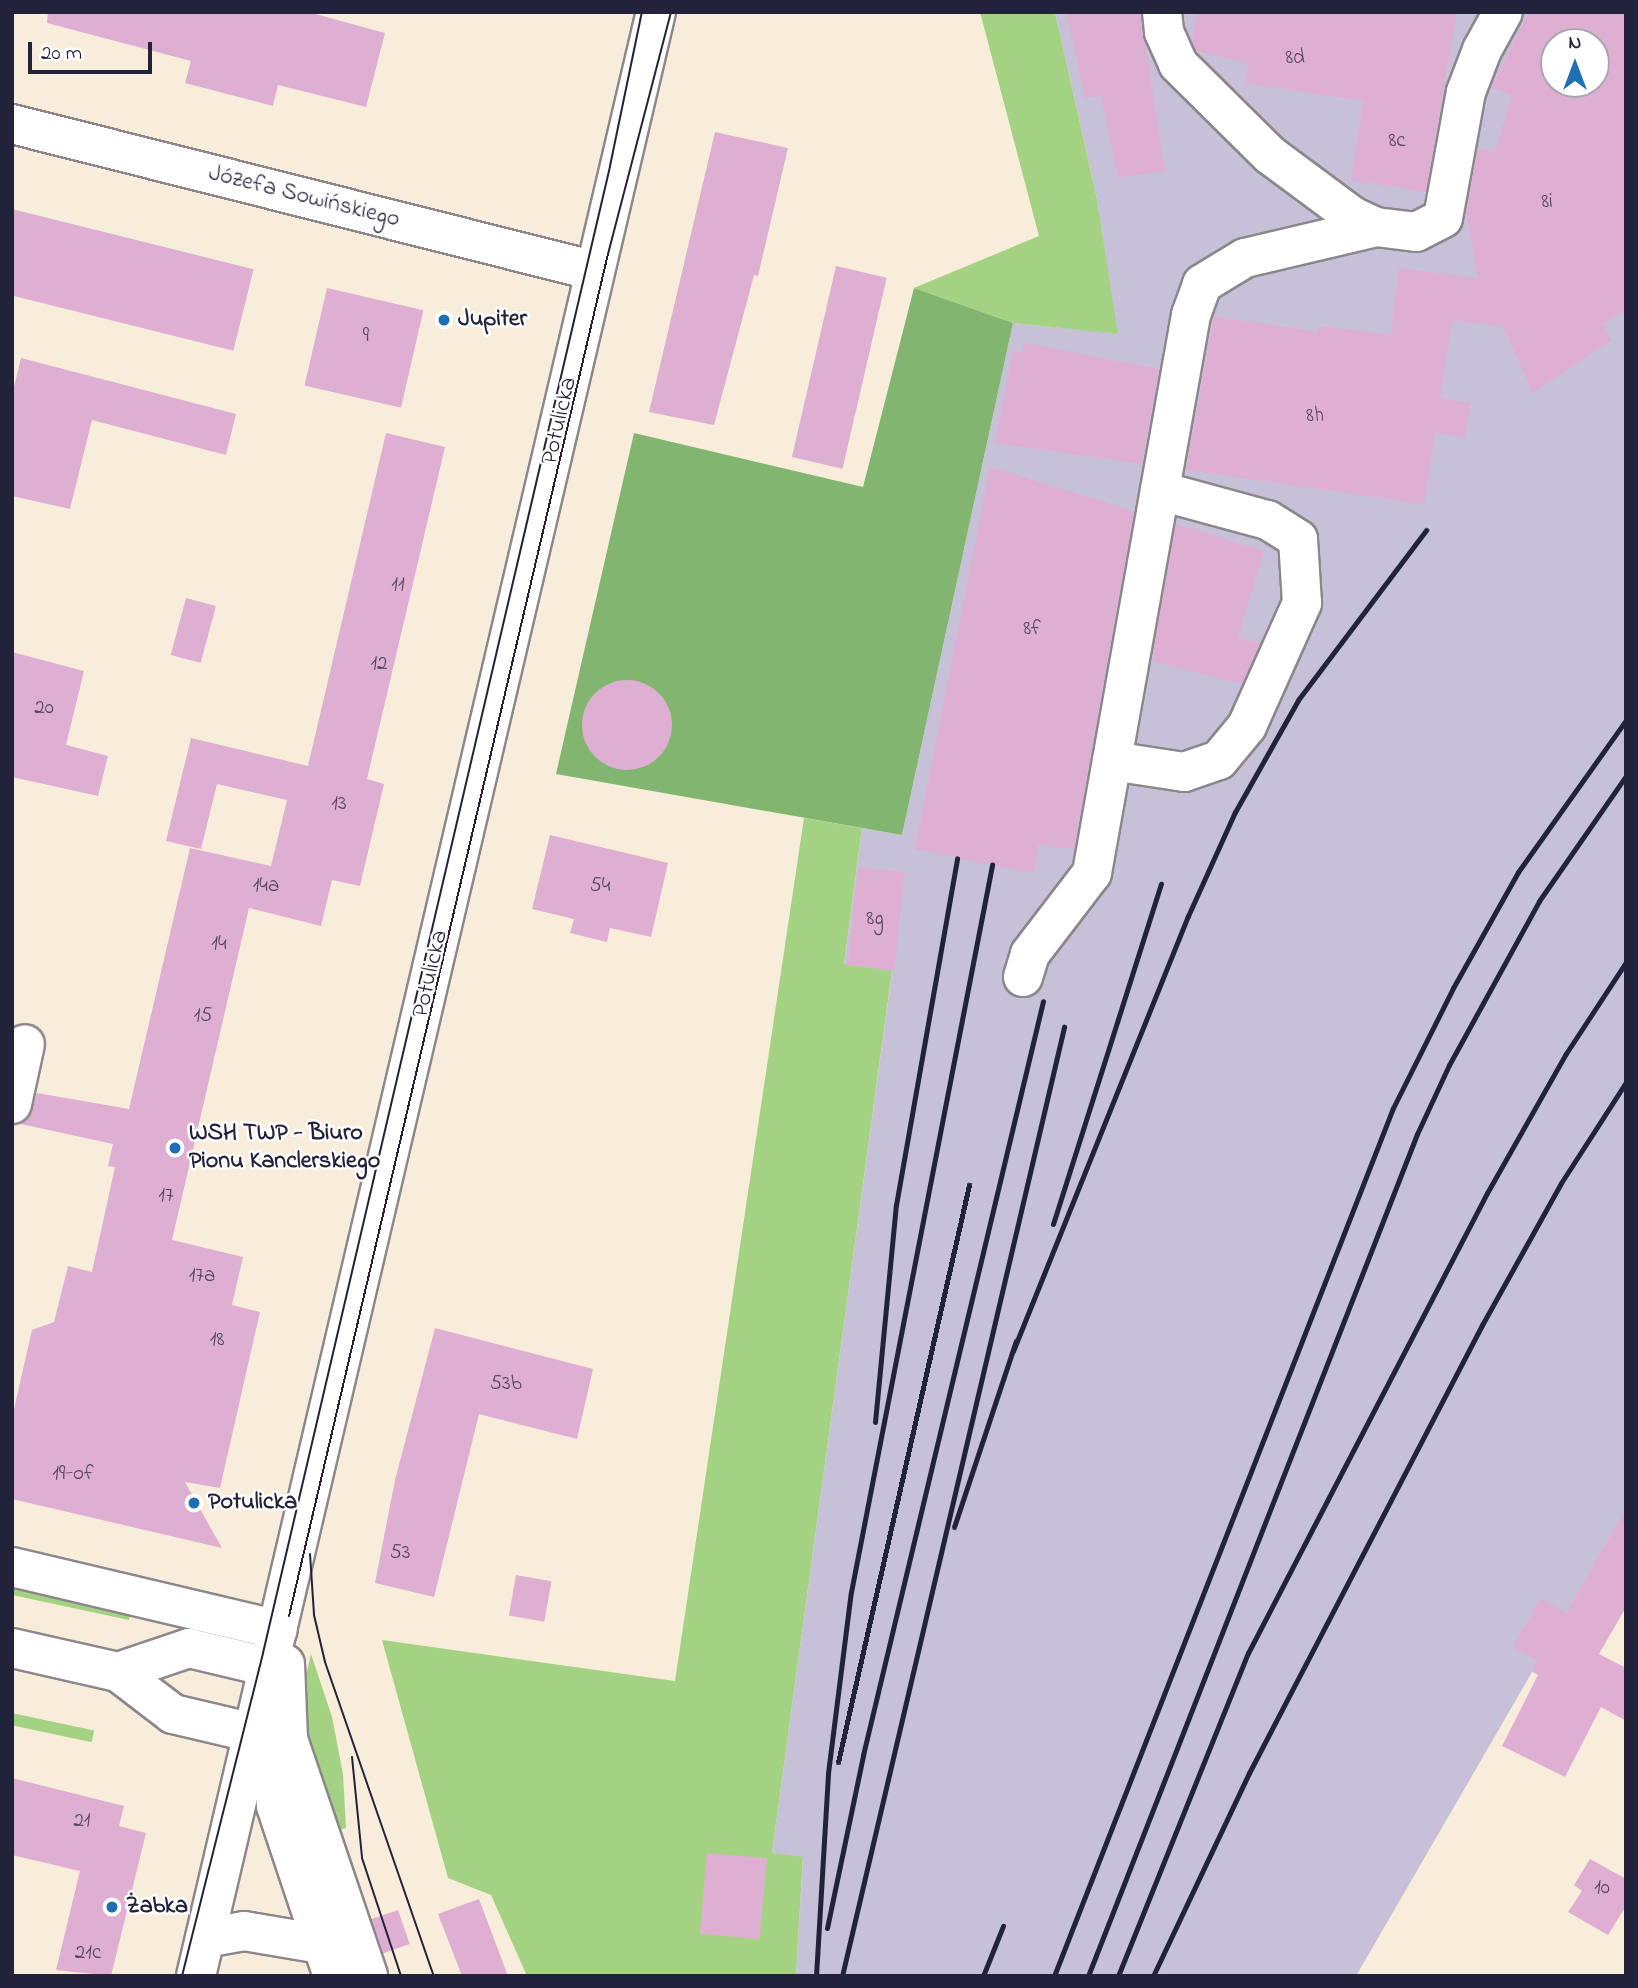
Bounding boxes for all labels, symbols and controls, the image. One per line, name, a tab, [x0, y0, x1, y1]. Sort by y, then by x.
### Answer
scale bar	[32, 28, 156, 72]
north arrow	[1540, 28, 1610, 98]
text: N	[1569, 30, 1581, 57]
text: 20 m	[41, 39, 82, 69]
house number: 8d	[1285, 45, 1305, 71]
house number: 8c	[1388, 128, 1406, 154]
street label: Józefa Sowińskiego	[205, 159, 403, 235]
house number: 8i	[1541, 189, 1553, 215]
place label: Jupiter	[458, 306, 527, 334]
marker: Jupiter	[436, 312, 452, 328]
house number: 9	[363, 323, 369, 349]
street label: Potulicka	[536, 374, 584, 468]
house number: 8h	[1306, 403, 1324, 429]
house number: 11	[391, 572, 405, 598]
house number: 8f	[1023, 616, 1041, 642]
house number: 12	[370, 651, 388, 677]
house number: 20	[34, 695, 54, 721]
house number: 13	[331, 791, 347, 817]
house number: 14a	[253, 873, 279, 899]
house number: 54	[590, 873, 610, 899]
house number: 8g	[866, 906, 884, 932]
street label: Potulicka	[407, 927, 455, 1021]
house number: 14	[211, 931, 227, 957]
house number: 15	[194, 1003, 212, 1029]
place label: WSH TWP - Biuro Pionu Kanclerskiego	[189, 1120, 380, 1176]
marker: WSH TWP - Biuro Pionu Kanclerskiego	[167, 1140, 183, 1156]
house number: 17	[158, 1183, 174, 1209]
house number: 17a	[189, 1263, 215, 1289]
house number: 18	[210, 1327, 224, 1353]
house number: 53b	[490, 1371, 522, 1397]
house number: 19-of	[52, 1461, 94, 1487]
place label: Potulicka	[208, 1489, 297, 1517]
marker: Potulicka	[186, 1495, 202, 1511]
house number: 53	[390, 1540, 410, 1566]
house number: 21	[73, 1808, 91, 1834]
house number: 10	[1594, 1875, 1610, 1901]
place label: Żabka	[126, 1893, 188, 1921]
marker: Żabka	[104, 1899, 120, 1915]
house number: 21c	[75, 1940, 101, 1966]

